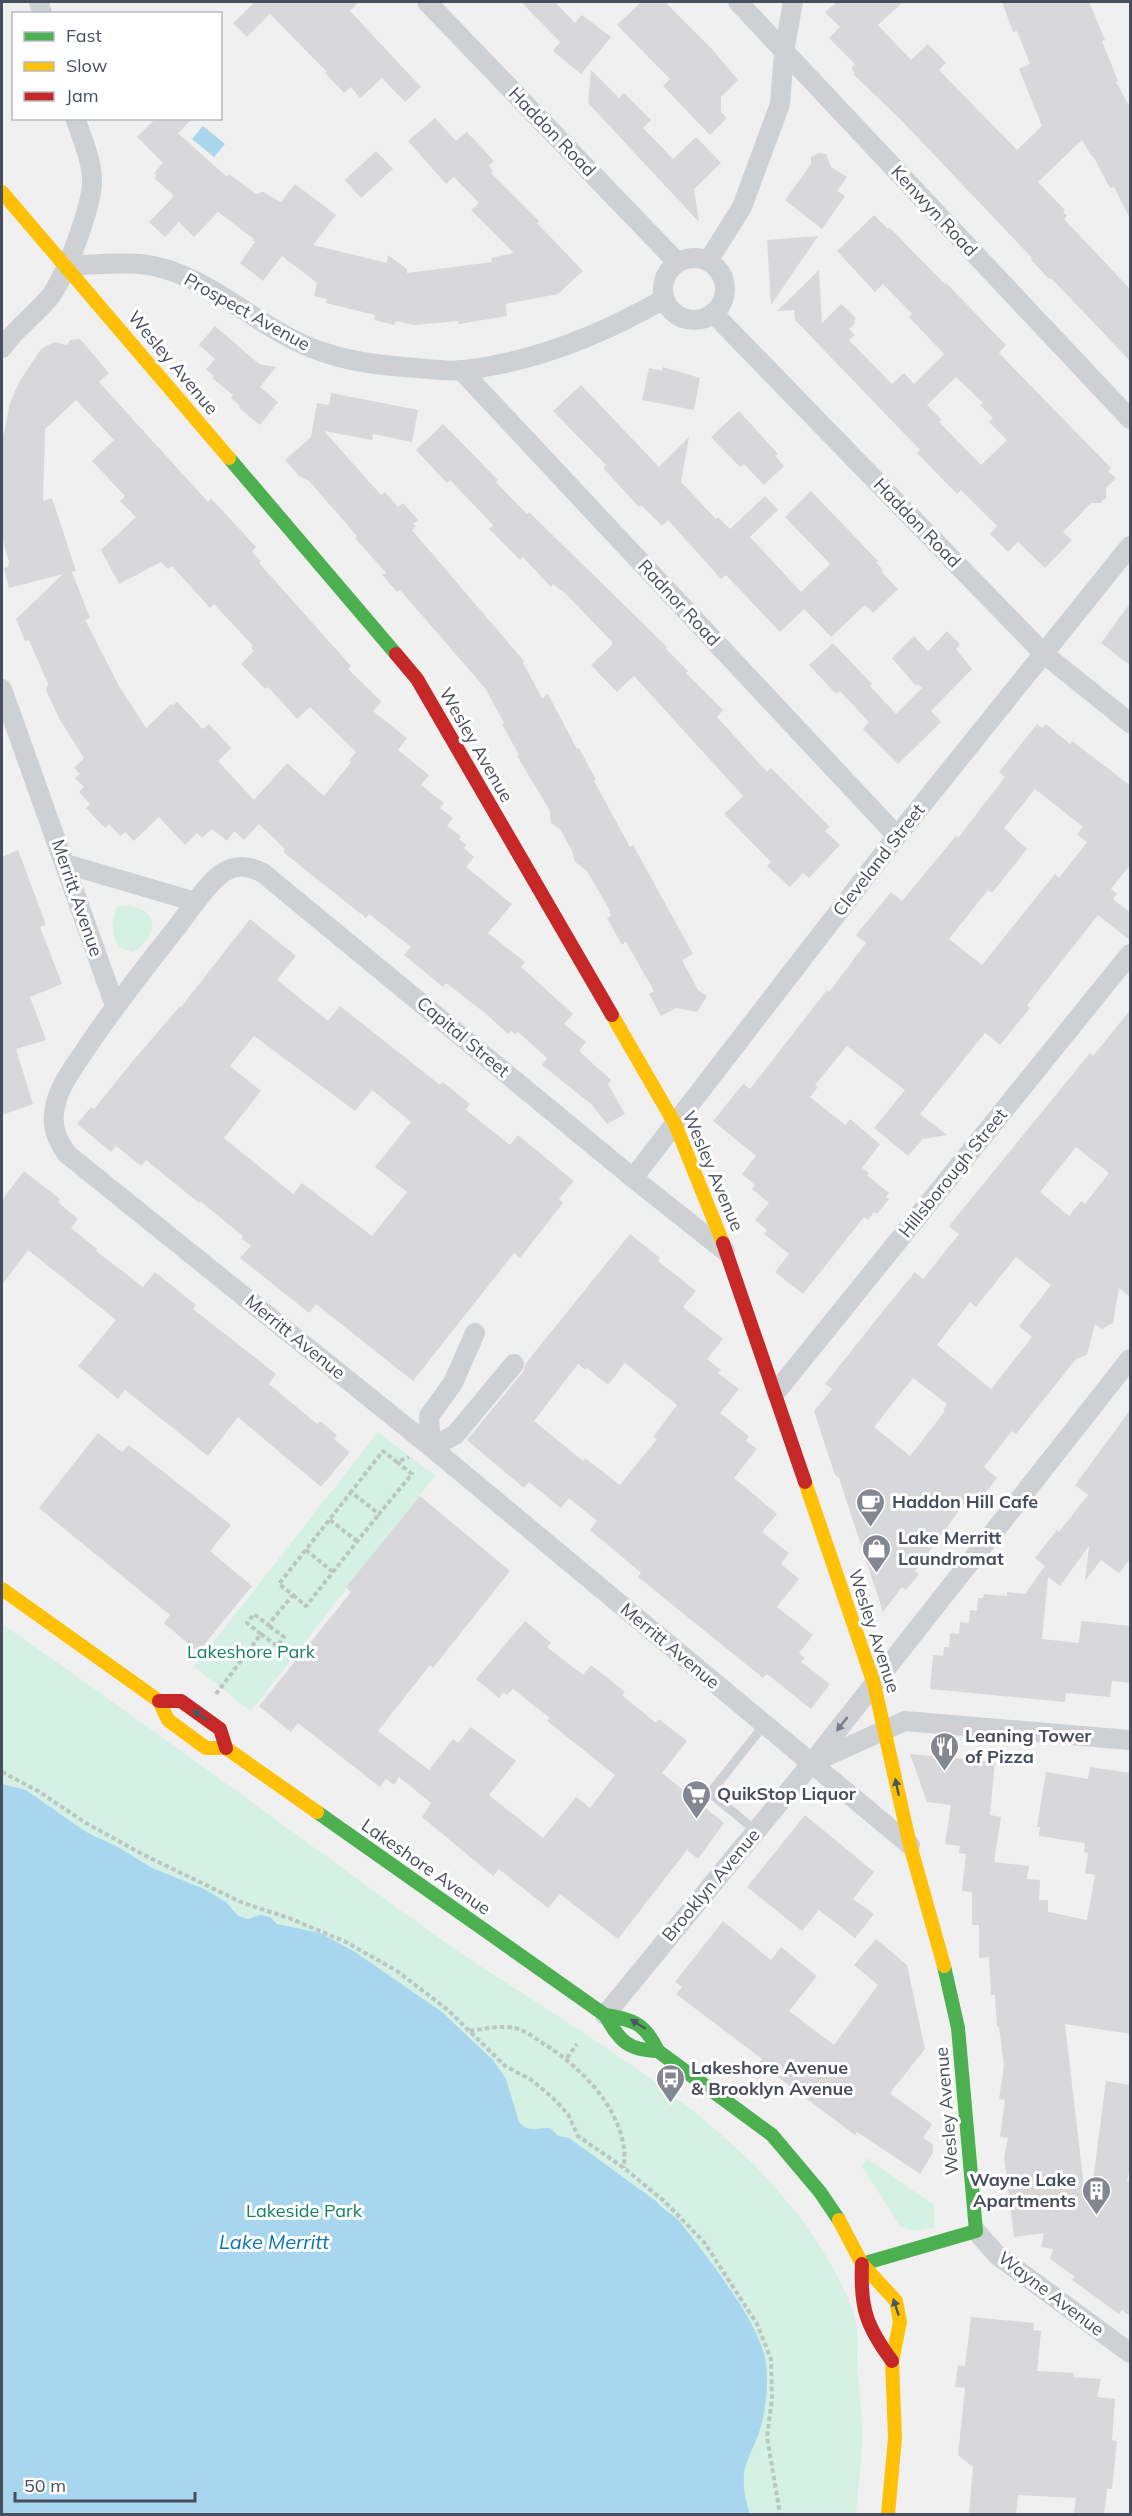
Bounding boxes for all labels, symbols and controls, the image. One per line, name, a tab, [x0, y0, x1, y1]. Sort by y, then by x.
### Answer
legend	[12, 12, 222, 120]
text: Fast	[66, 24, 102, 47]
text: Slow	[66, 54, 108, 77]
street label: Haddon Road	[504, 82, 601, 181]
text: Jam	[66, 84, 99, 107]
street label: Kenwyn Road	[886, 160, 982, 261]
street label: Prospect Avenue	[180, 267, 314, 356]
street label: Wesley Avenue	[123, 306, 224, 419]
street label: Haddon Road	[869, 473, 966, 572]
street label: Radnor Road	[633, 555, 725, 651]
street label: Wesley Avenue	[434, 683, 519, 806]
street label: Cleveland Street	[828, 799, 930, 921]
street label: Merritt Avenue	[47, 836, 108, 959]
street label: Capital Street	[412, 991, 514, 1082]
street label: Hillsborough Street	[893, 1103, 1012, 1242]
street label: Wesley Avenue	[678, 1107, 749, 1234]
street label: Merritt Avenue	[241, 1289, 350, 1384]
cafe icon: Haddon Hill Cafe	[855, 1486, 887, 1528]
place label: Haddon Hill Cafe	[892, 1490, 1038, 1513]
place label: Lake Merritt Laundromat	[898, 1526, 1004, 1570]
shop icon: Lake Merritt Laundromat	[861, 1532, 893, 1574]
street label: Wesley Avenue	[844, 1566, 905, 1696]
street label: Merritt Avenue	[616, 1597, 725, 1694]
park label: Lakeshore Park	[187, 1640, 316, 1663]
one-way arrow	[192, 1709, 208, 1721]
one-way arrow	[836, 1716, 849, 1732]
place label: Leaning Tower of Pizza	[965, 1724, 1092, 1768]
restaurant icon: Leaning Tower of Pizza	[928, 1730, 960, 1772]
supermarket icon: QuikStop Liquor	[680, 1778, 712, 1820]
one-way arrow	[892, 1778, 902, 1797]
place label: QuikStop Liquor	[717, 1782, 857, 1805]
street label: Lakeshore Avenue	[357, 1813, 495, 1920]
street label: Brooklyn Avenue	[657, 1824, 765, 1946]
one-way arrow	[629, 2019, 646, 2030]
street label: Wesley Avenue	[929, 2046, 964, 2176]
place label: Lakeshore Avenue & Brooklyn Avenue	[691, 2056, 853, 2100]
bus stop icon: Lakeshore Avenue & Brooklyn Avenue	[654, 2062, 686, 2104]
place label: Wayne Lake Apartments	[970, 2168, 1076, 2212]
building icon: Wayne Lake Apartments	[1081, 2174, 1113, 2216]
park label: Lakeside Park	[246, 2199, 363, 2222]
water label: Lake Merritt	[219, 2229, 330, 2254]
street label: Wayne Avenue	[994, 2246, 1109, 2341]
one-way arrow	[890, 2298, 900, 2316]
scale bar	[15, 2465, 195, 2503]
text: 50 m	[24, 2474, 66, 2497]

